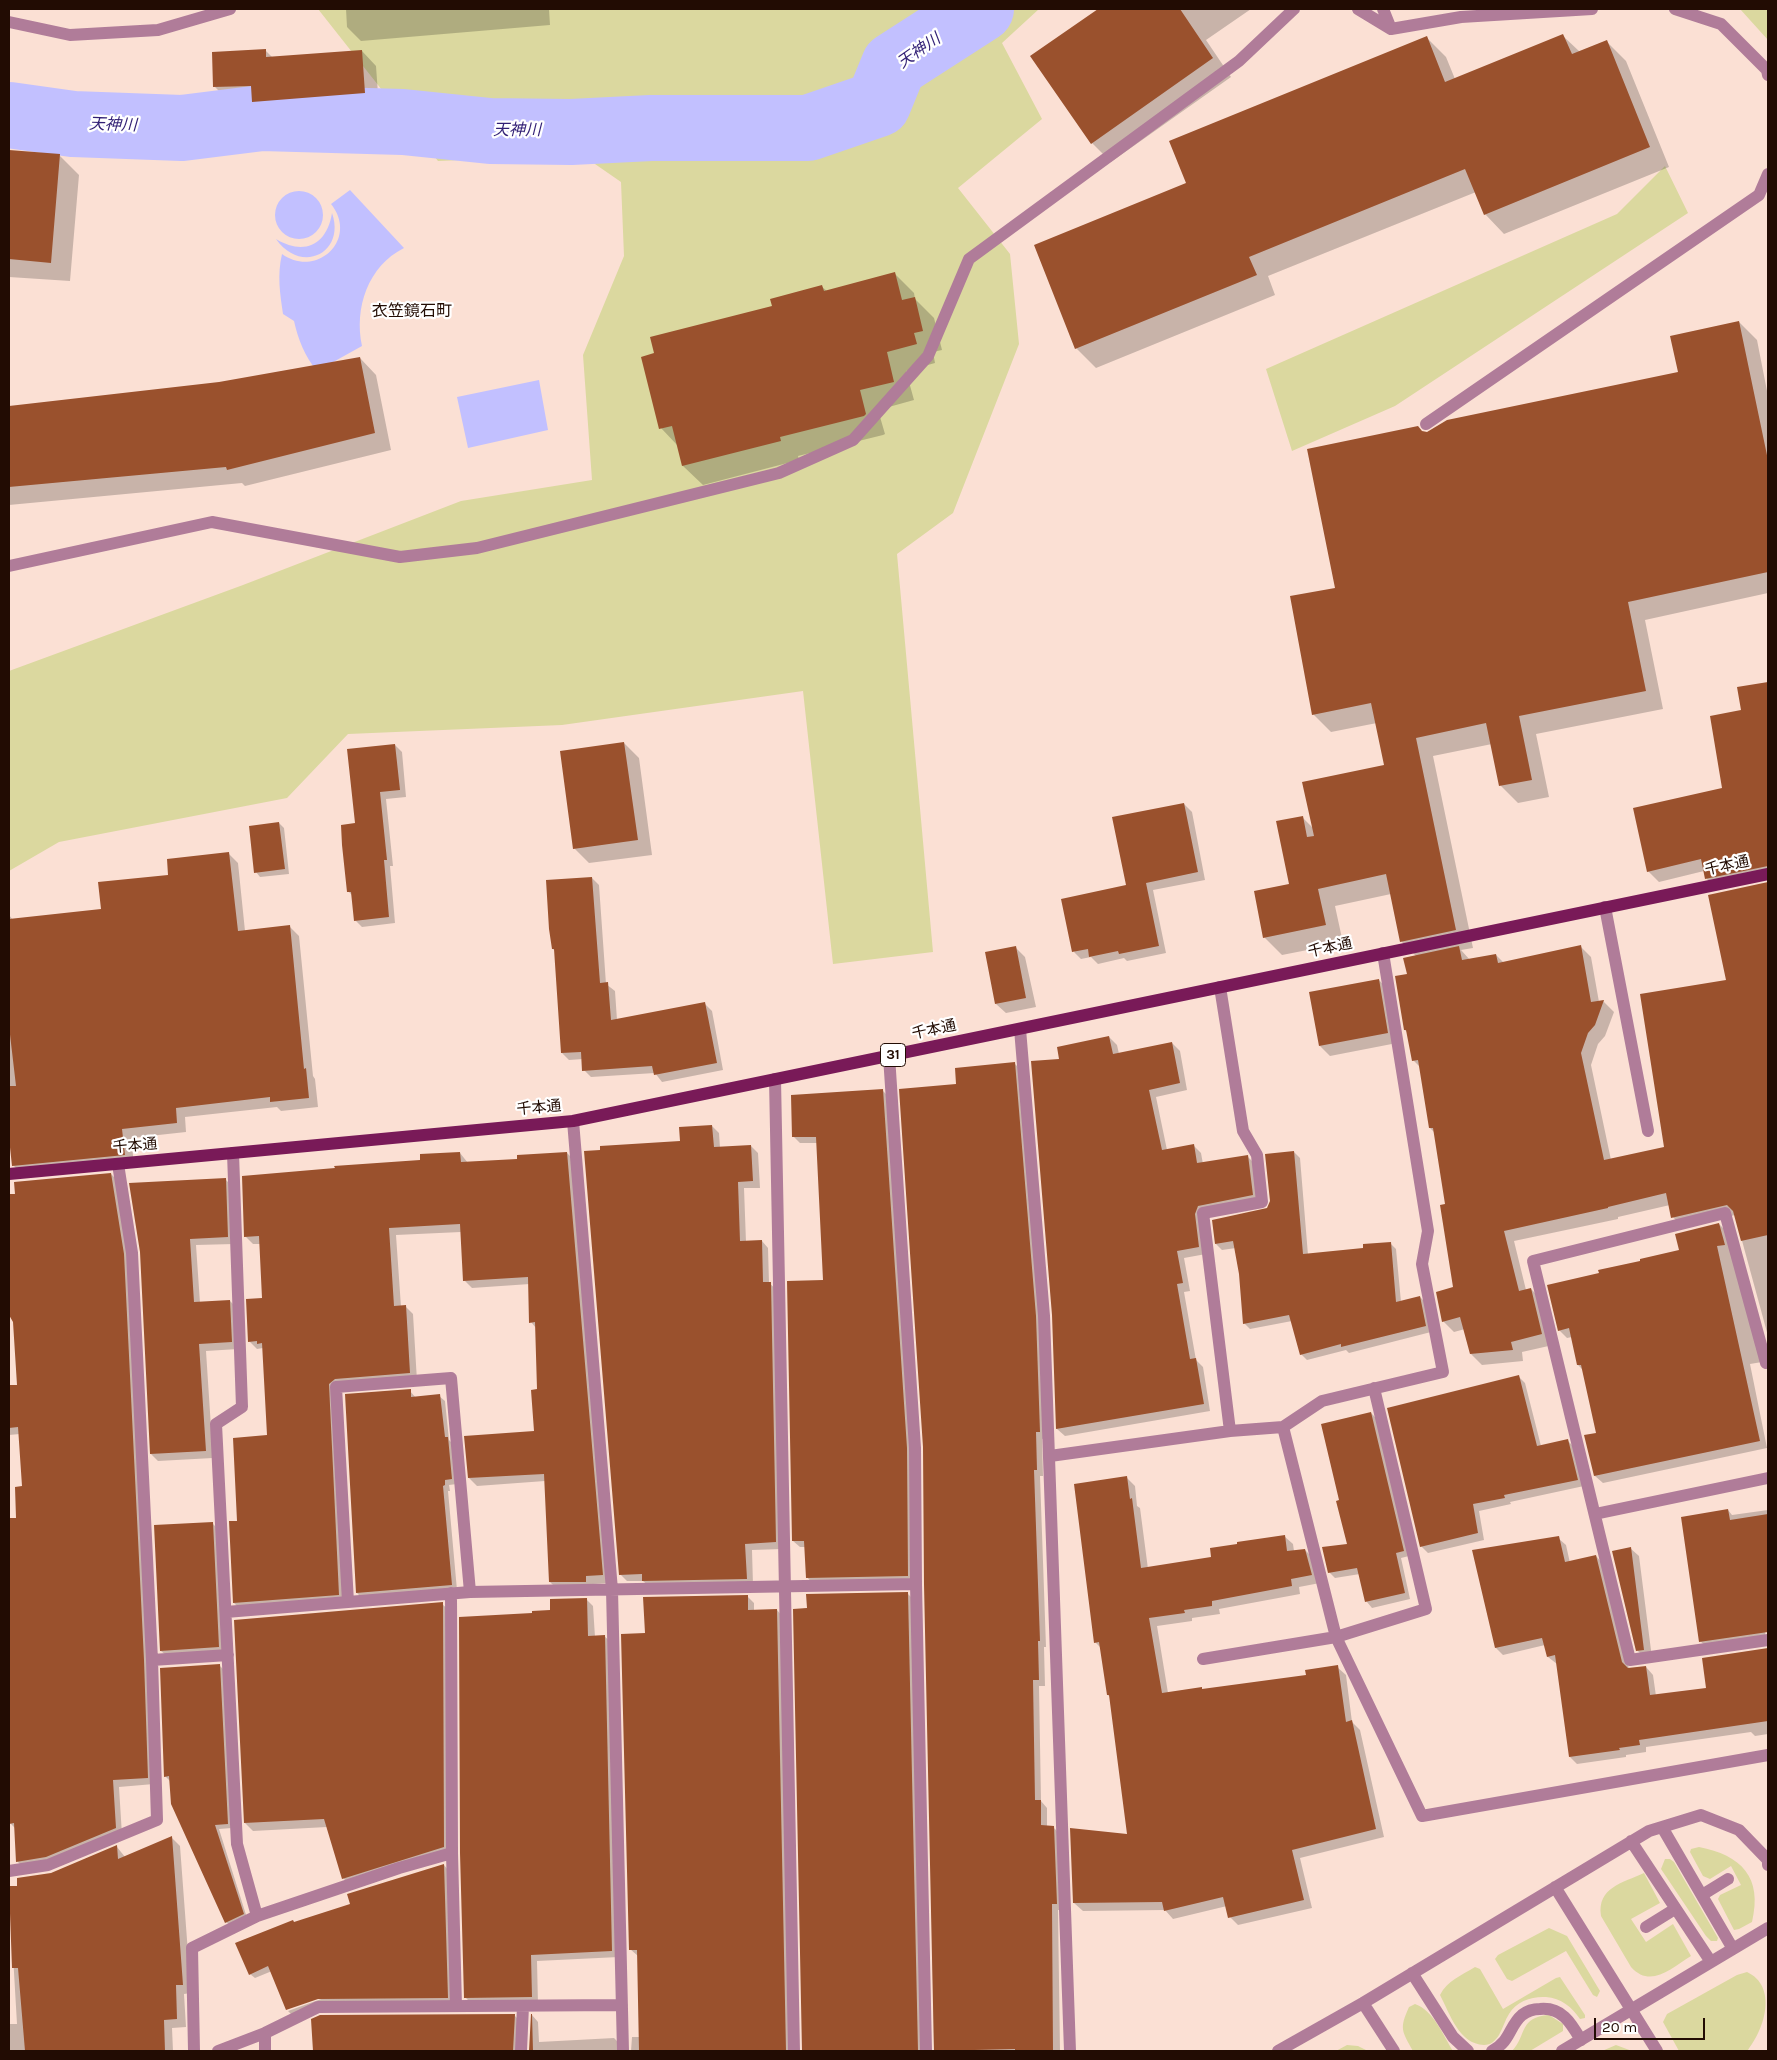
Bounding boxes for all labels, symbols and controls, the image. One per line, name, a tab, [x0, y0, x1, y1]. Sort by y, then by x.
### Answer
water label: 天神川	[894, 29, 944, 73]
water label: 天神川	[89, 115, 137, 135]
water label: 天神川	[493, 120, 541, 140]
district label: 衣笠鏡石町	[372, 301, 452, 321]
street label: 千本通	[1703, 853, 1751, 879]
street label: 千本通	[1306, 935, 1354, 961]
street label: 千本通	[910, 1017, 958, 1043]
road number: 31	[880, 1044, 906, 1066]
street label: 千本通	[516, 1097, 562, 1119]
street label: 千本通	[112, 1135, 158, 1157]
scale bar	[1597, 2008, 1708, 2040]
text: 20 m	[1602, 2018, 1637, 2036]

